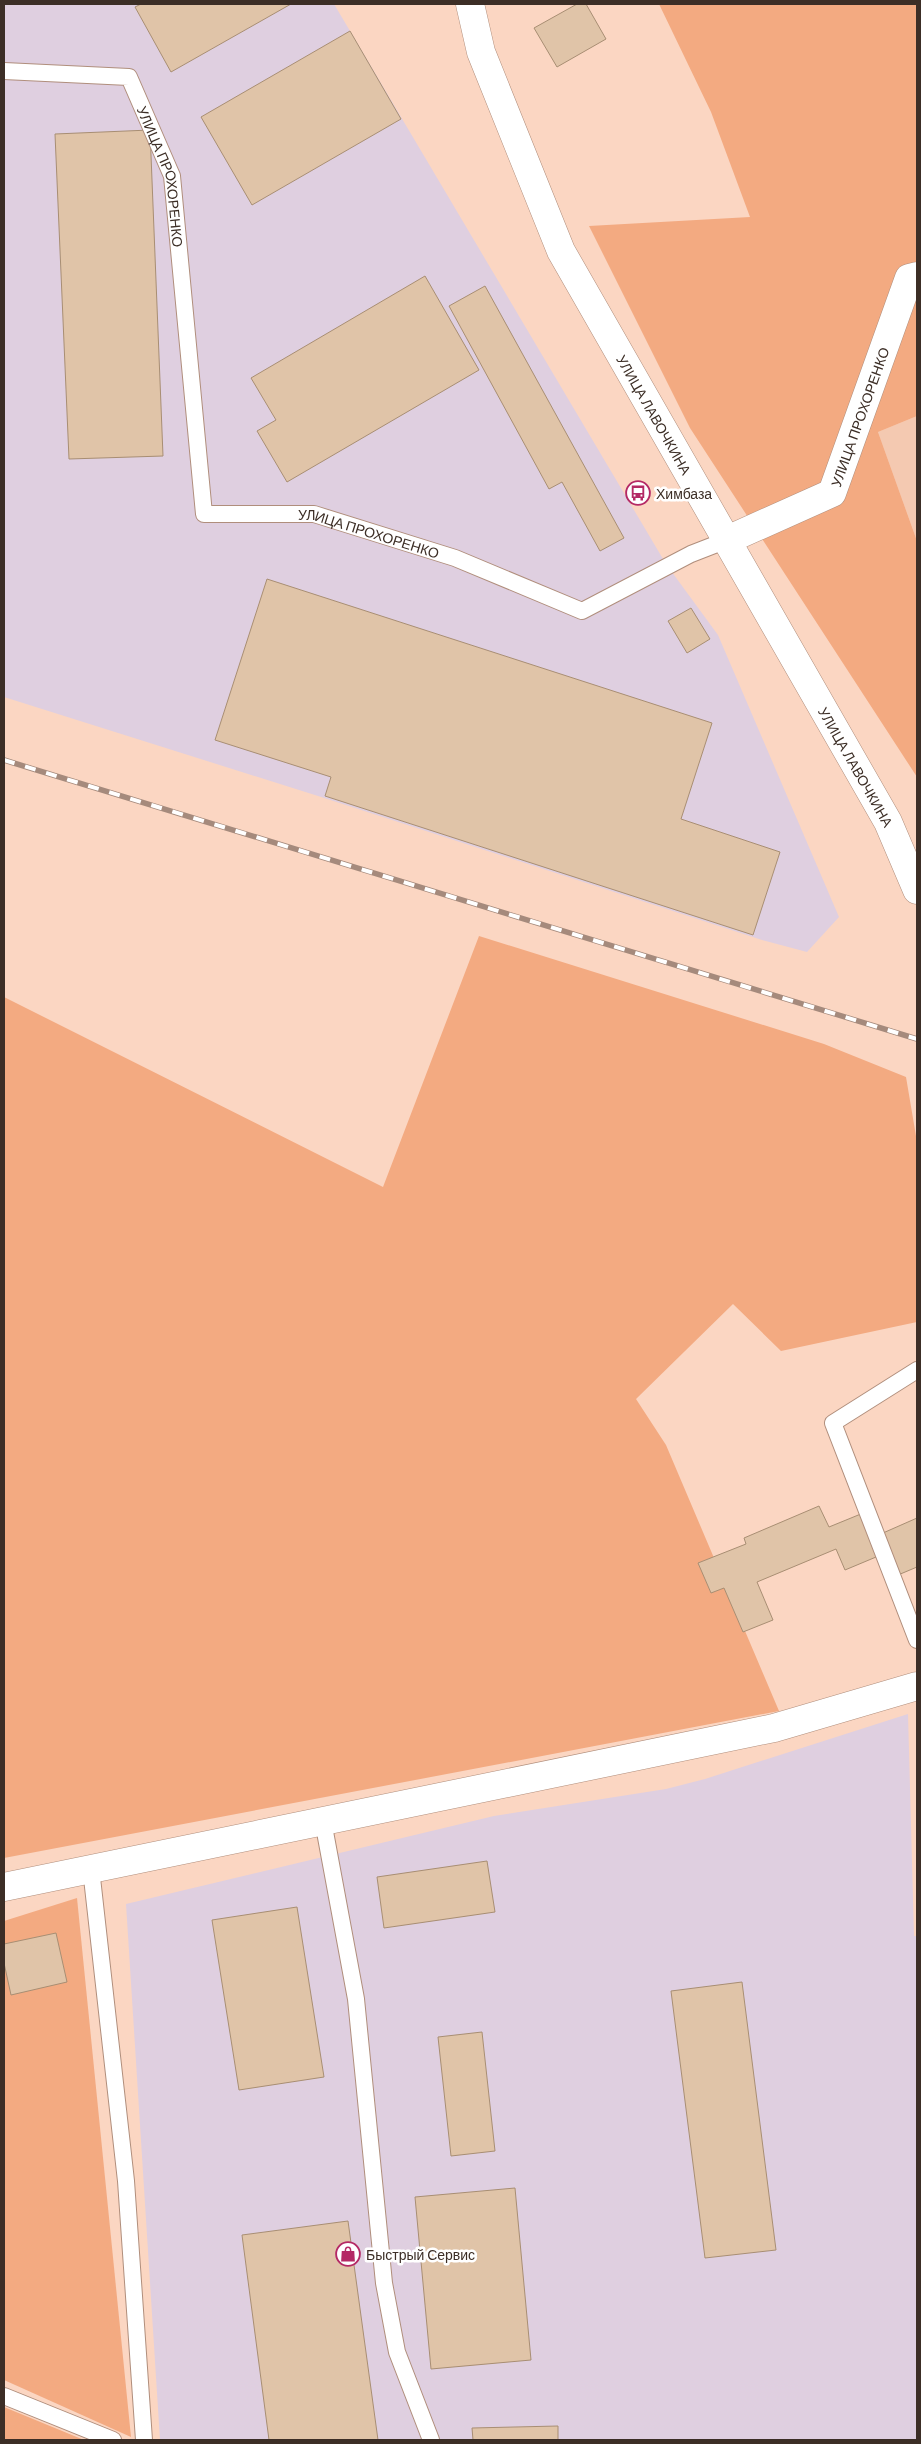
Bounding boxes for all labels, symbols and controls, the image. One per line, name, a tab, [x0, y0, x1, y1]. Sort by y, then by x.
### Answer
street label: УЛИЦА ПРОХОРЕНКО	[134, 103, 187, 248]
street label: УЛИЦА ПРОХОРЕНКО	[827, 345, 892, 489]
street label: УЛИЦА ЛАВОЧКИНА	[614, 351, 696, 478]
bus stop icon: Химбаза	[625, 480, 651, 506]
place label: Химбаза	[656, 485, 712, 502]
street label: УЛИЦА ПРОХОРЕНКО	[298, 506, 442, 561]
street label: УЛИЦА ЛАВОЧКИНА	[815, 704, 898, 830]
shop icon: Быстрый Сервис	[335, 2241, 361, 2267]
place label: Быстрый Сервис	[366, 2246, 475, 2263]

